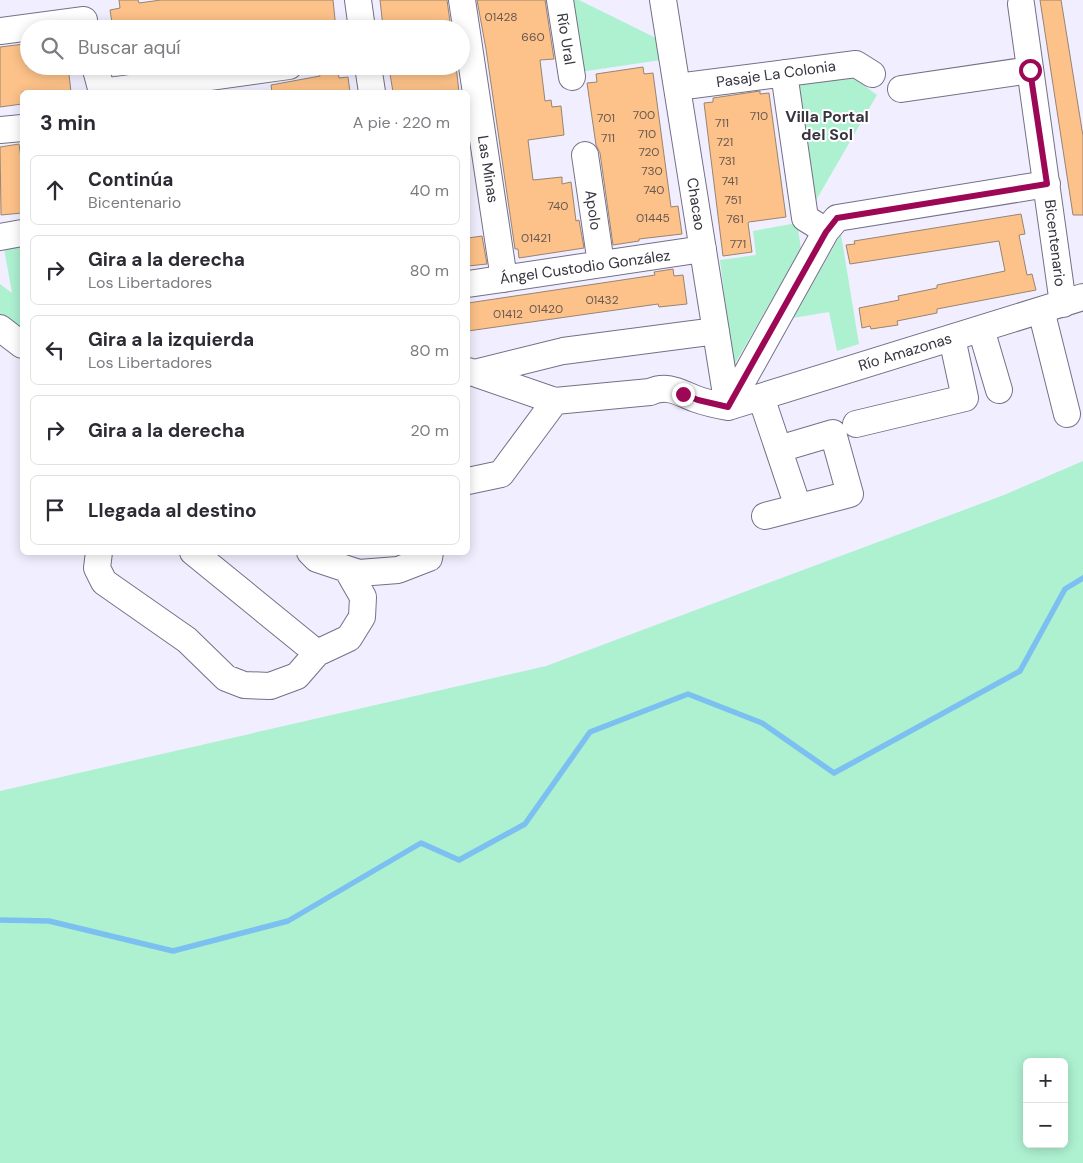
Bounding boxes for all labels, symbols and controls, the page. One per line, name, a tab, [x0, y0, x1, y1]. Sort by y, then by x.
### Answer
house number: 01428	[484, 9, 518, 25]
street label: Río Ural	[552, 12, 580, 66]
search box	[20, 20, 470, 75]
house number: 660	[521, 29, 545, 45]
icon: search	[38, 34, 66, 62]
text: Buscar aquí	[78, 35, 181, 60]
street label: Pasaje La Colonia	[715, 56, 837, 92]
route start	[1019, 59, 1042, 82]
district label: Villa Portal del Sol	[785, 106, 869, 145]
house number: 700	[633, 107, 655, 123]
house number: 710	[750, 108, 768, 124]
text: 3 min	[40, 109, 96, 137]
house number: 701	[597, 110, 615, 126]
text: A pie · 220 m	[353, 112, 450, 133]
house number: 711	[715, 115, 729, 131]
house number: 710	[638, 126, 656, 142]
house number: 711	[601, 130, 615, 146]
street label: Las Minas	[473, 134, 503, 204]
house number: 721	[717, 134, 733, 150]
house number: 720	[638, 144, 660, 160]
house number: 731	[719, 153, 735, 169]
house number: 730	[641, 163, 663, 179]
text: Continúa	[88, 167, 173, 192]
house number: 741	[722, 173, 738, 189]
icon: ahead	[41, 176, 69, 204]
street label: Chacao	[682, 176, 710, 232]
text: 40 m	[410, 180, 449, 201]
house number: 740	[643, 182, 665, 198]
street label: Apolo	[580, 189, 606, 232]
text: Bicentenario	[88, 192, 181, 213]
house number: 751	[724, 192, 742, 208]
house number: 740	[547, 198, 569, 214]
street label: Bicentenario	[1040, 198, 1070, 288]
house number: 01445	[636, 210, 670, 226]
house number: 761	[726, 211, 744, 227]
house number: 01421	[521, 230, 551, 246]
house number: 771	[730, 236, 746, 252]
street label: Ángel Custodio González	[498, 245, 672, 289]
text: Gira a la derecha	[88, 247, 245, 272]
icon: right	[41, 256, 69, 284]
text: 80 m	[410, 260, 449, 281]
text: Los Libertadores	[88, 272, 212, 293]
house number: 01432	[585, 292, 619, 308]
house number: 01420	[529, 301, 563, 317]
house number: 01412	[493, 306, 523, 322]
text: Gira a la izquierda	[88, 327, 254, 352]
street label: Río Amazonas	[856, 328, 954, 376]
icon: left	[41, 336, 69, 364]
text: 80 m	[410, 340, 449, 361]
text: Los Libertadores	[88, 352, 212, 373]
route end	[672, 383, 695, 406]
icon: right	[41, 416, 69, 444]
text: Gira a la derecha	[88, 418, 245, 443]
text: 20 m	[410, 420, 449, 441]
icon: arrive	[41, 496, 69, 524]
text: Llegada al destino	[88, 498, 257, 523]
map controls	[1023, 1058, 1068, 1148]
button: +	[1023, 1058, 1068, 1103]
button: −	[1023, 1103, 1068, 1148]

